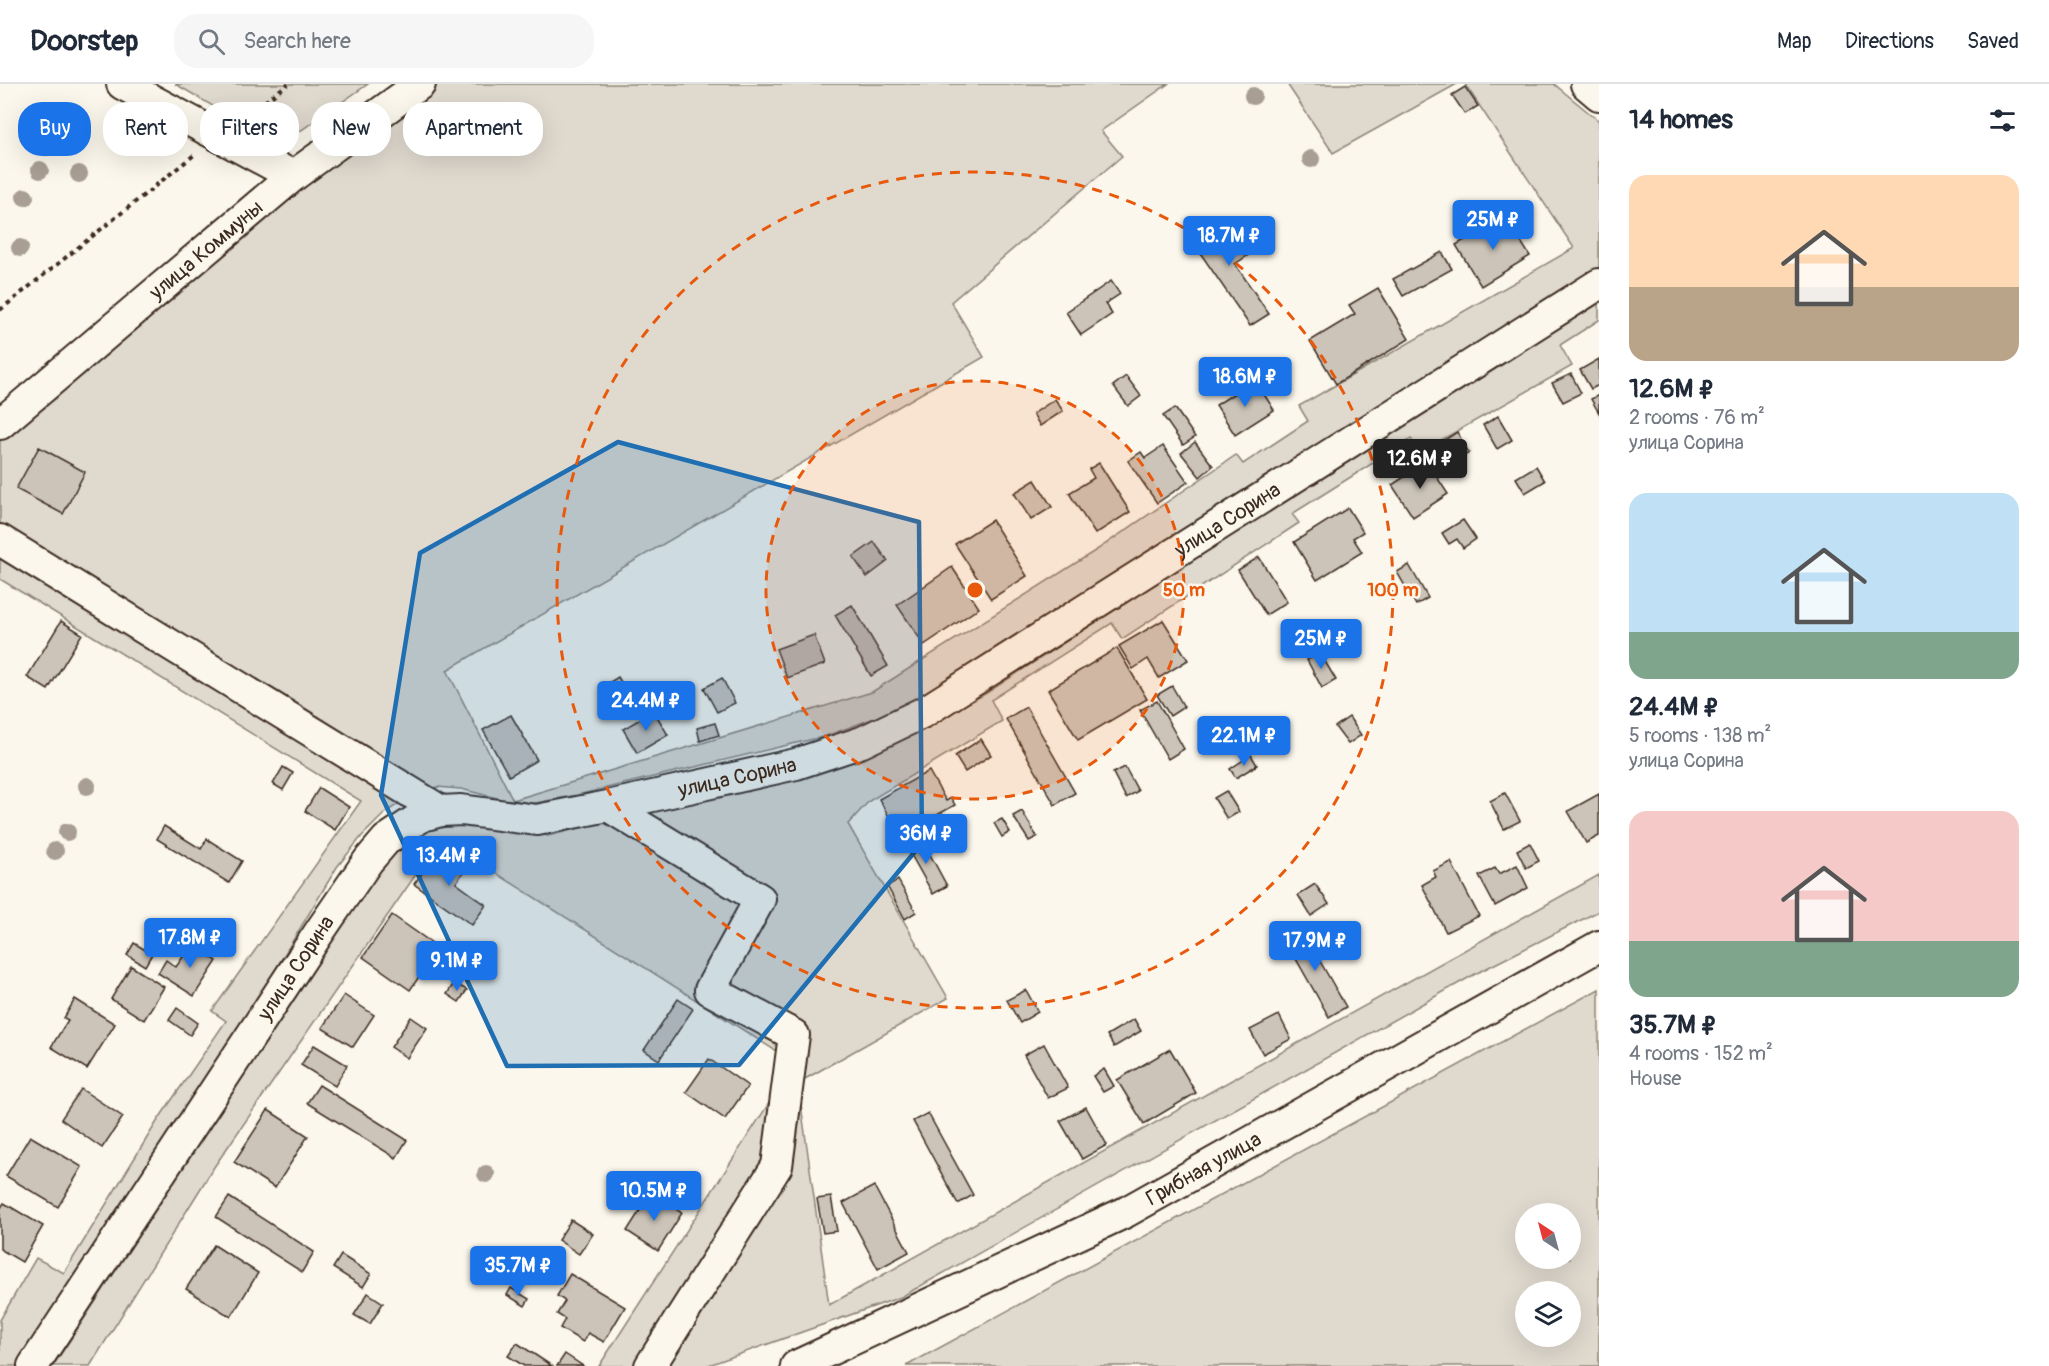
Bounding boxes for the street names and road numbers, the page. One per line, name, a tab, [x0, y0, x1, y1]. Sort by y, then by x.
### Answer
street label: улица Коммуны	[143, 194, 269, 306]
street label: улица Сорина	[1168, 476, 1286, 564]
street label: улица Сорина	[674, 751, 799, 804]
street label: улица Сорина	[251, 910, 340, 1026]
street label: Грибная улица	[1141, 1125, 1266, 1212]

